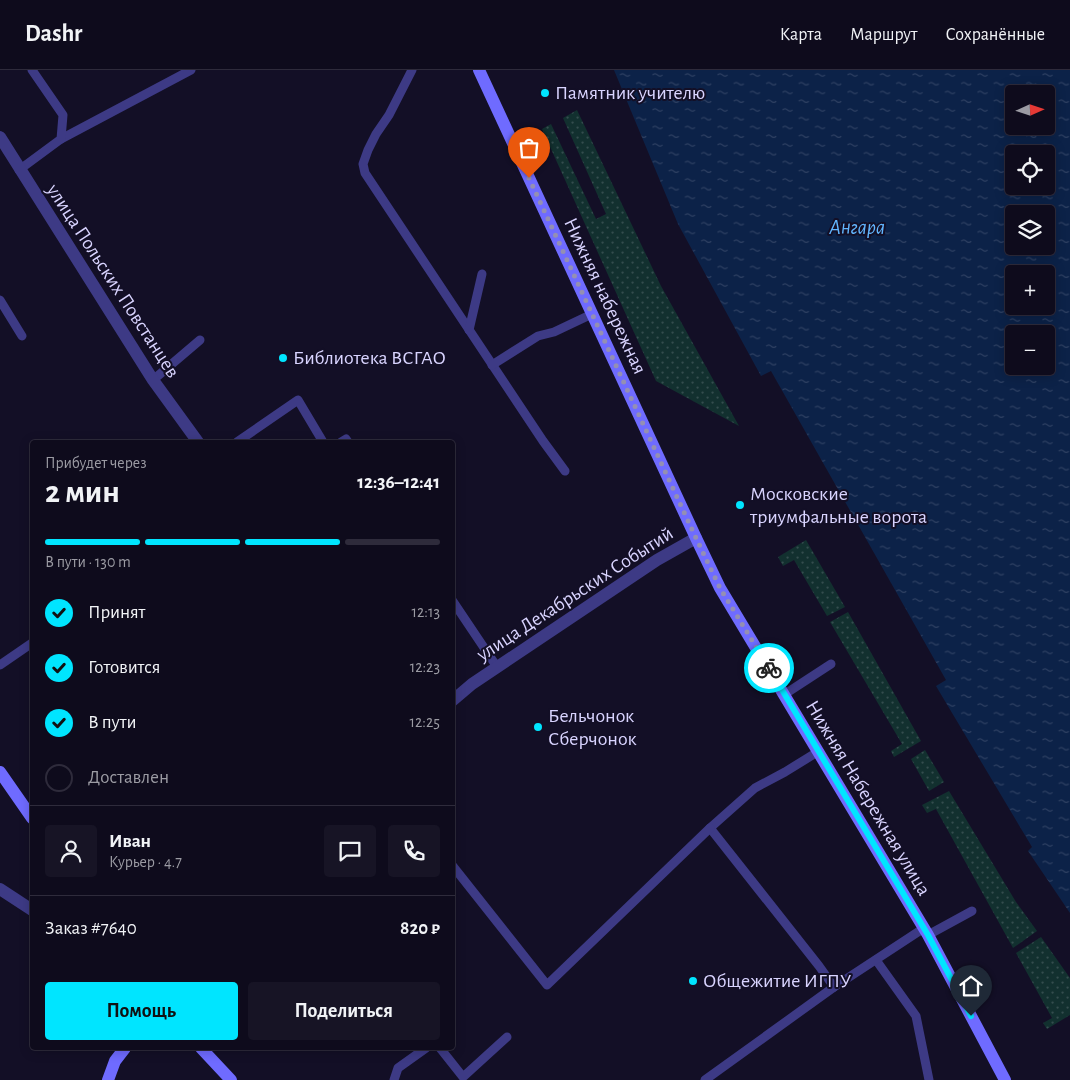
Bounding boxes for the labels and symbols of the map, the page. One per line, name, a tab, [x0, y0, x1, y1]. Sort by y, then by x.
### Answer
place label: Памятник учителю	[555, 83, 705, 103]
north arrow	[1005, 85, 1055, 135]
marker: Памятник учителю	[539, 87, 551, 99]
pin	[508, 127, 550, 178]
street label: улица Польских Повстанцев	[42, 180, 183, 381]
street label: Нижняя набережная	[560, 215, 650, 377]
water label: Ангара	[828, 217, 885, 239]
place label: Библиотека ВСГАО	[293, 348, 446, 368]
marker: Библиотека ВСГАО	[277, 352, 289, 364]
place label: Московские триумфальные ворота	[749, 484, 927, 527]
marker: Московские триумфальные ворота	[734, 499, 746, 511]
street label: улица Декабрьских Событий	[472, 523, 677, 665]
courier	[744, 643, 794, 693]
street label: Нижняя Набережная улица	[802, 697, 934, 899]
place label: Бельчонок Сберчонок	[548, 706, 637, 749]
marker: Бельчонок Сберчонок	[532, 721, 544, 733]
pin	[950, 965, 992, 1016]
place label: Общежитие ИГПУ	[703, 971, 851, 991]
marker: Общежитие ИГПУ	[687, 975, 699, 987]

